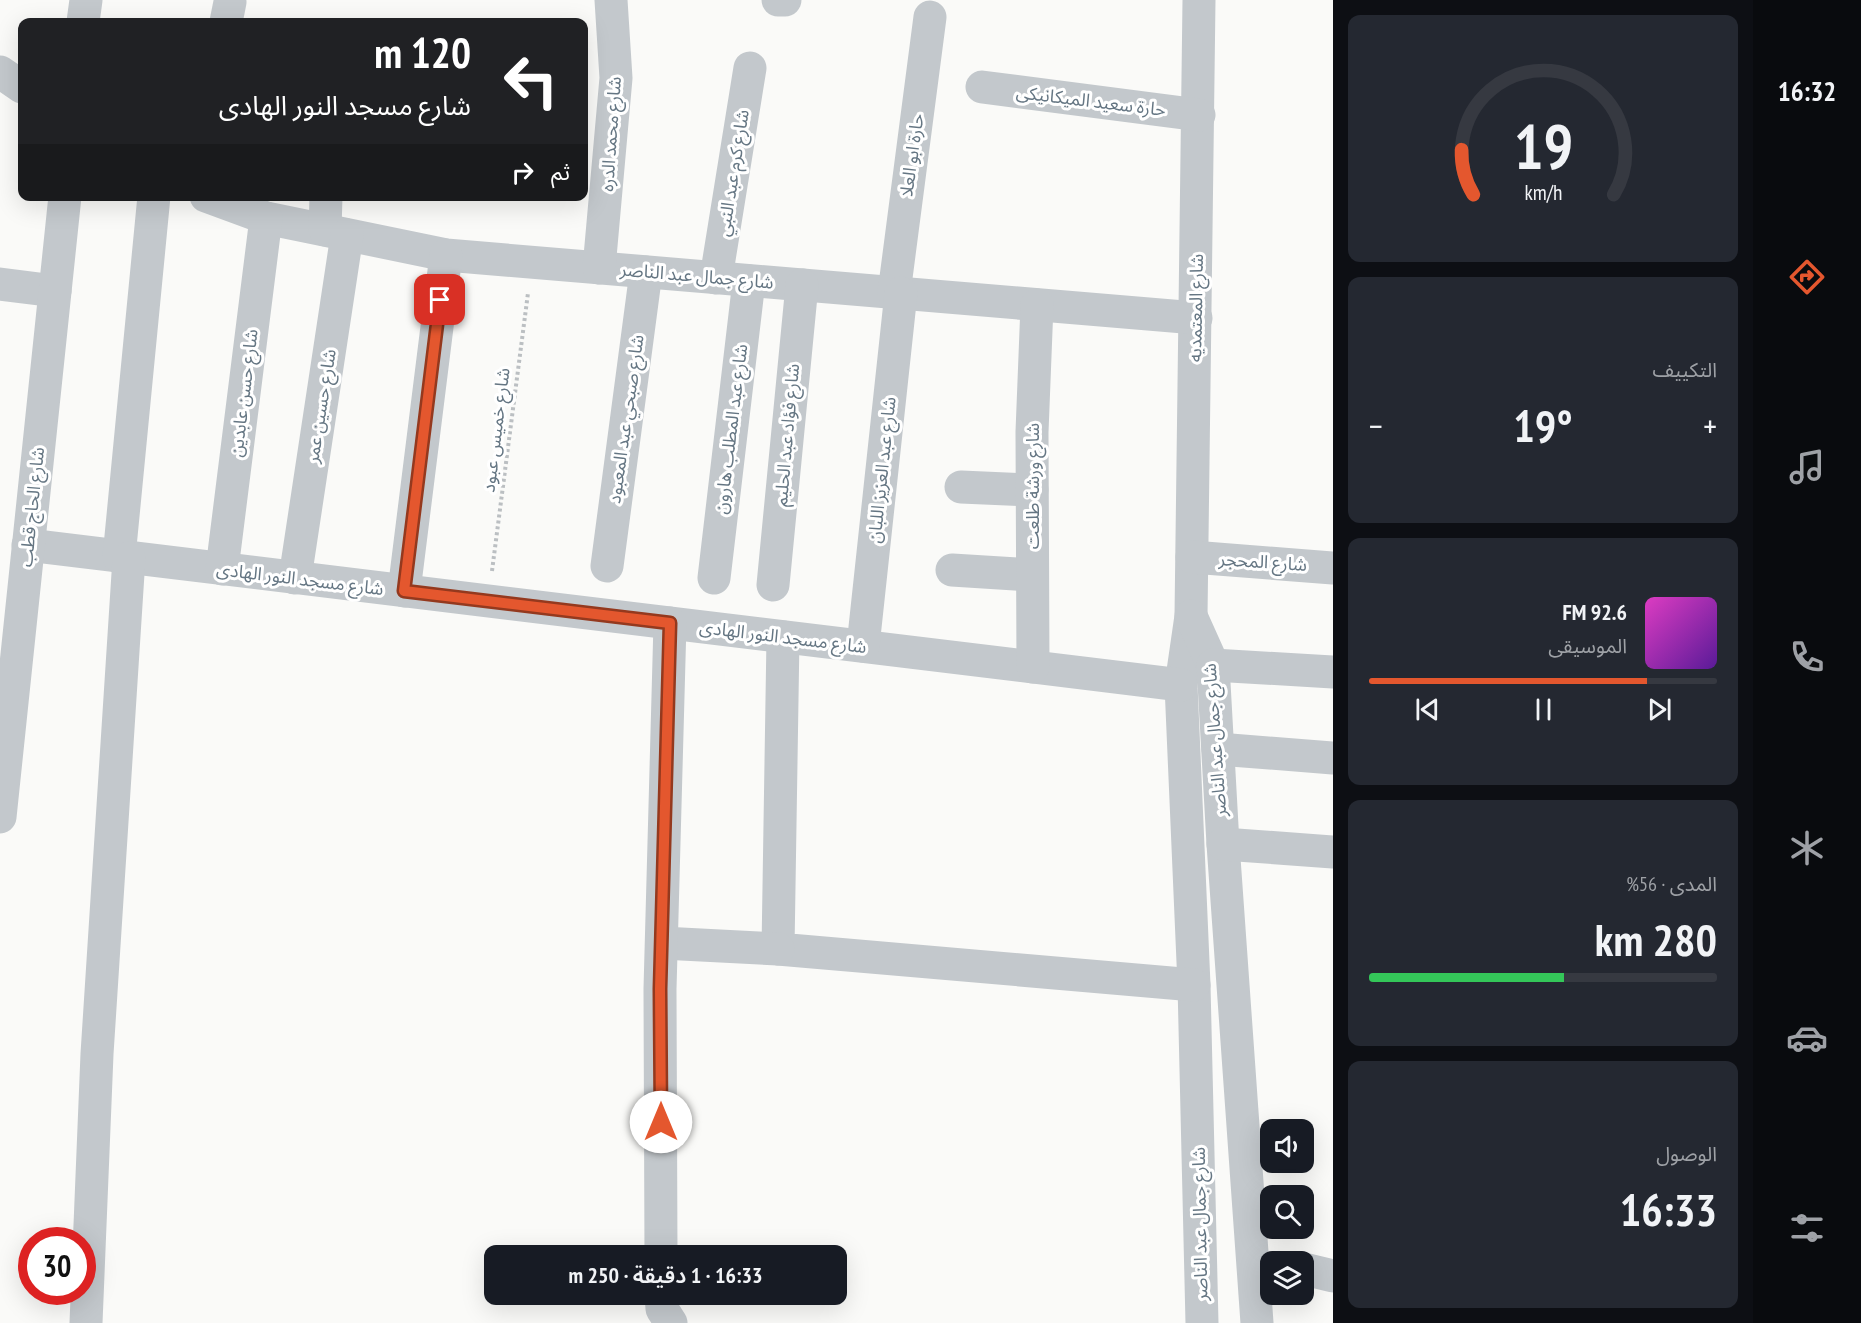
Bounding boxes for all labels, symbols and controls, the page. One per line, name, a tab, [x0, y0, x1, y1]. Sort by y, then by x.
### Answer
text: 120 m	[374, 25, 471, 80]
icon: left	[492, 42, 570, 120]
text: 16:32	[1778, 74, 1836, 108]
street label: شارع محمد الدره	[595, 76, 629, 193]
street label: حارة سعيد الميكانيكى	[1015, 80, 1167, 121]
text: شارع مسجد النور الهادى	[219, 88, 471, 122]
text: 19	[1513, 105, 1573, 186]
street label: شارع كرم عبد النبي	[711, 108, 757, 239]
street label: حارة ابو العلا	[894, 112, 929, 198]
icon: right	[506, 156, 539, 189]
text: ثم	[551, 158, 570, 186]
text: km/h	[1524, 179, 1562, 207]
street label: شارع المعتمديه	[1183, 254, 1211, 362]
icon: directions	[1786, 256, 1828, 298]
street label: شارع جمال عبد الناصر	[618, 257, 775, 297]
pin	[414, 274, 465, 325]
icon: arrive	[423, 283, 456, 316]
street label: شارع حسن عابدين	[224, 328, 266, 459]
street label: شارع صبحي عبد المعبود	[602, 333, 652, 505]
street label: شارع عبد المطلب هارون	[709, 343, 755, 516]
street label: شارع حسين عمر	[300, 347, 344, 466]
text: التكييف	[1653, 357, 1717, 383]
street label: شارع فؤاد عبد الحليم	[769, 363, 807, 508]
street label: شارع خميس عبود	[476, 366, 518, 494]
street label: شارع عبد العزيز اللبان	[862, 396, 904, 545]
text: 19°	[1513, 396, 1573, 454]
text: −	[1369, 404, 1383, 447]
text: +	[1703, 404, 1717, 447]
street label: شارع ورشة طلعت	[1021, 423, 1047, 549]
street label: شارع الحاج قطب	[14, 446, 52, 568]
icon: music	[1786, 446, 1828, 488]
street label: شارع المحجر	[1217, 547, 1308, 579]
street label: شارع مسجد النور الهادى	[215, 557, 385, 603]
text: 92.6 FM	[1562, 598, 1627, 626]
street label: شارع مسجد النور الهادى	[698, 615, 868, 661]
text: الموسيقى	[1548, 633, 1627, 659]
icon: phone	[1786, 636, 1828, 678]
street label: شارع جمال عبد الناصر	[1198, 662, 1234, 819]
icon: previous	[1411, 693, 1444, 726]
icon: pause	[1527, 693, 1560, 726]
icon: next	[1643, 693, 1676, 726]
icon: climate	[1786, 827, 1828, 869]
text: المدى · 56%	[1626, 871, 1717, 897]
text: 280 km	[1595, 910, 1717, 968]
icon: car	[1786, 1017, 1828, 1059]
position arrow	[629, 1090, 693, 1154]
map controls	[1260, 1119, 1314, 1305]
button: sound	[1260, 1119, 1314, 1173]
text: الوصول	[1656, 1141, 1717, 1167]
street label: شارع جمال عبد الناصر	[1187, 1147, 1215, 1302]
text: 16:33	[1620, 1180, 1717, 1238]
button: search	[1260, 1185, 1314, 1239]
icon: filters	[1786, 1207, 1828, 1249]
speed limit sign: 30	[18, 1227, 96, 1305]
button: layers	[1260, 1251, 1314, 1305]
text: 16:33 · 1 دقيقة · 250 m	[568, 1261, 763, 1289]

